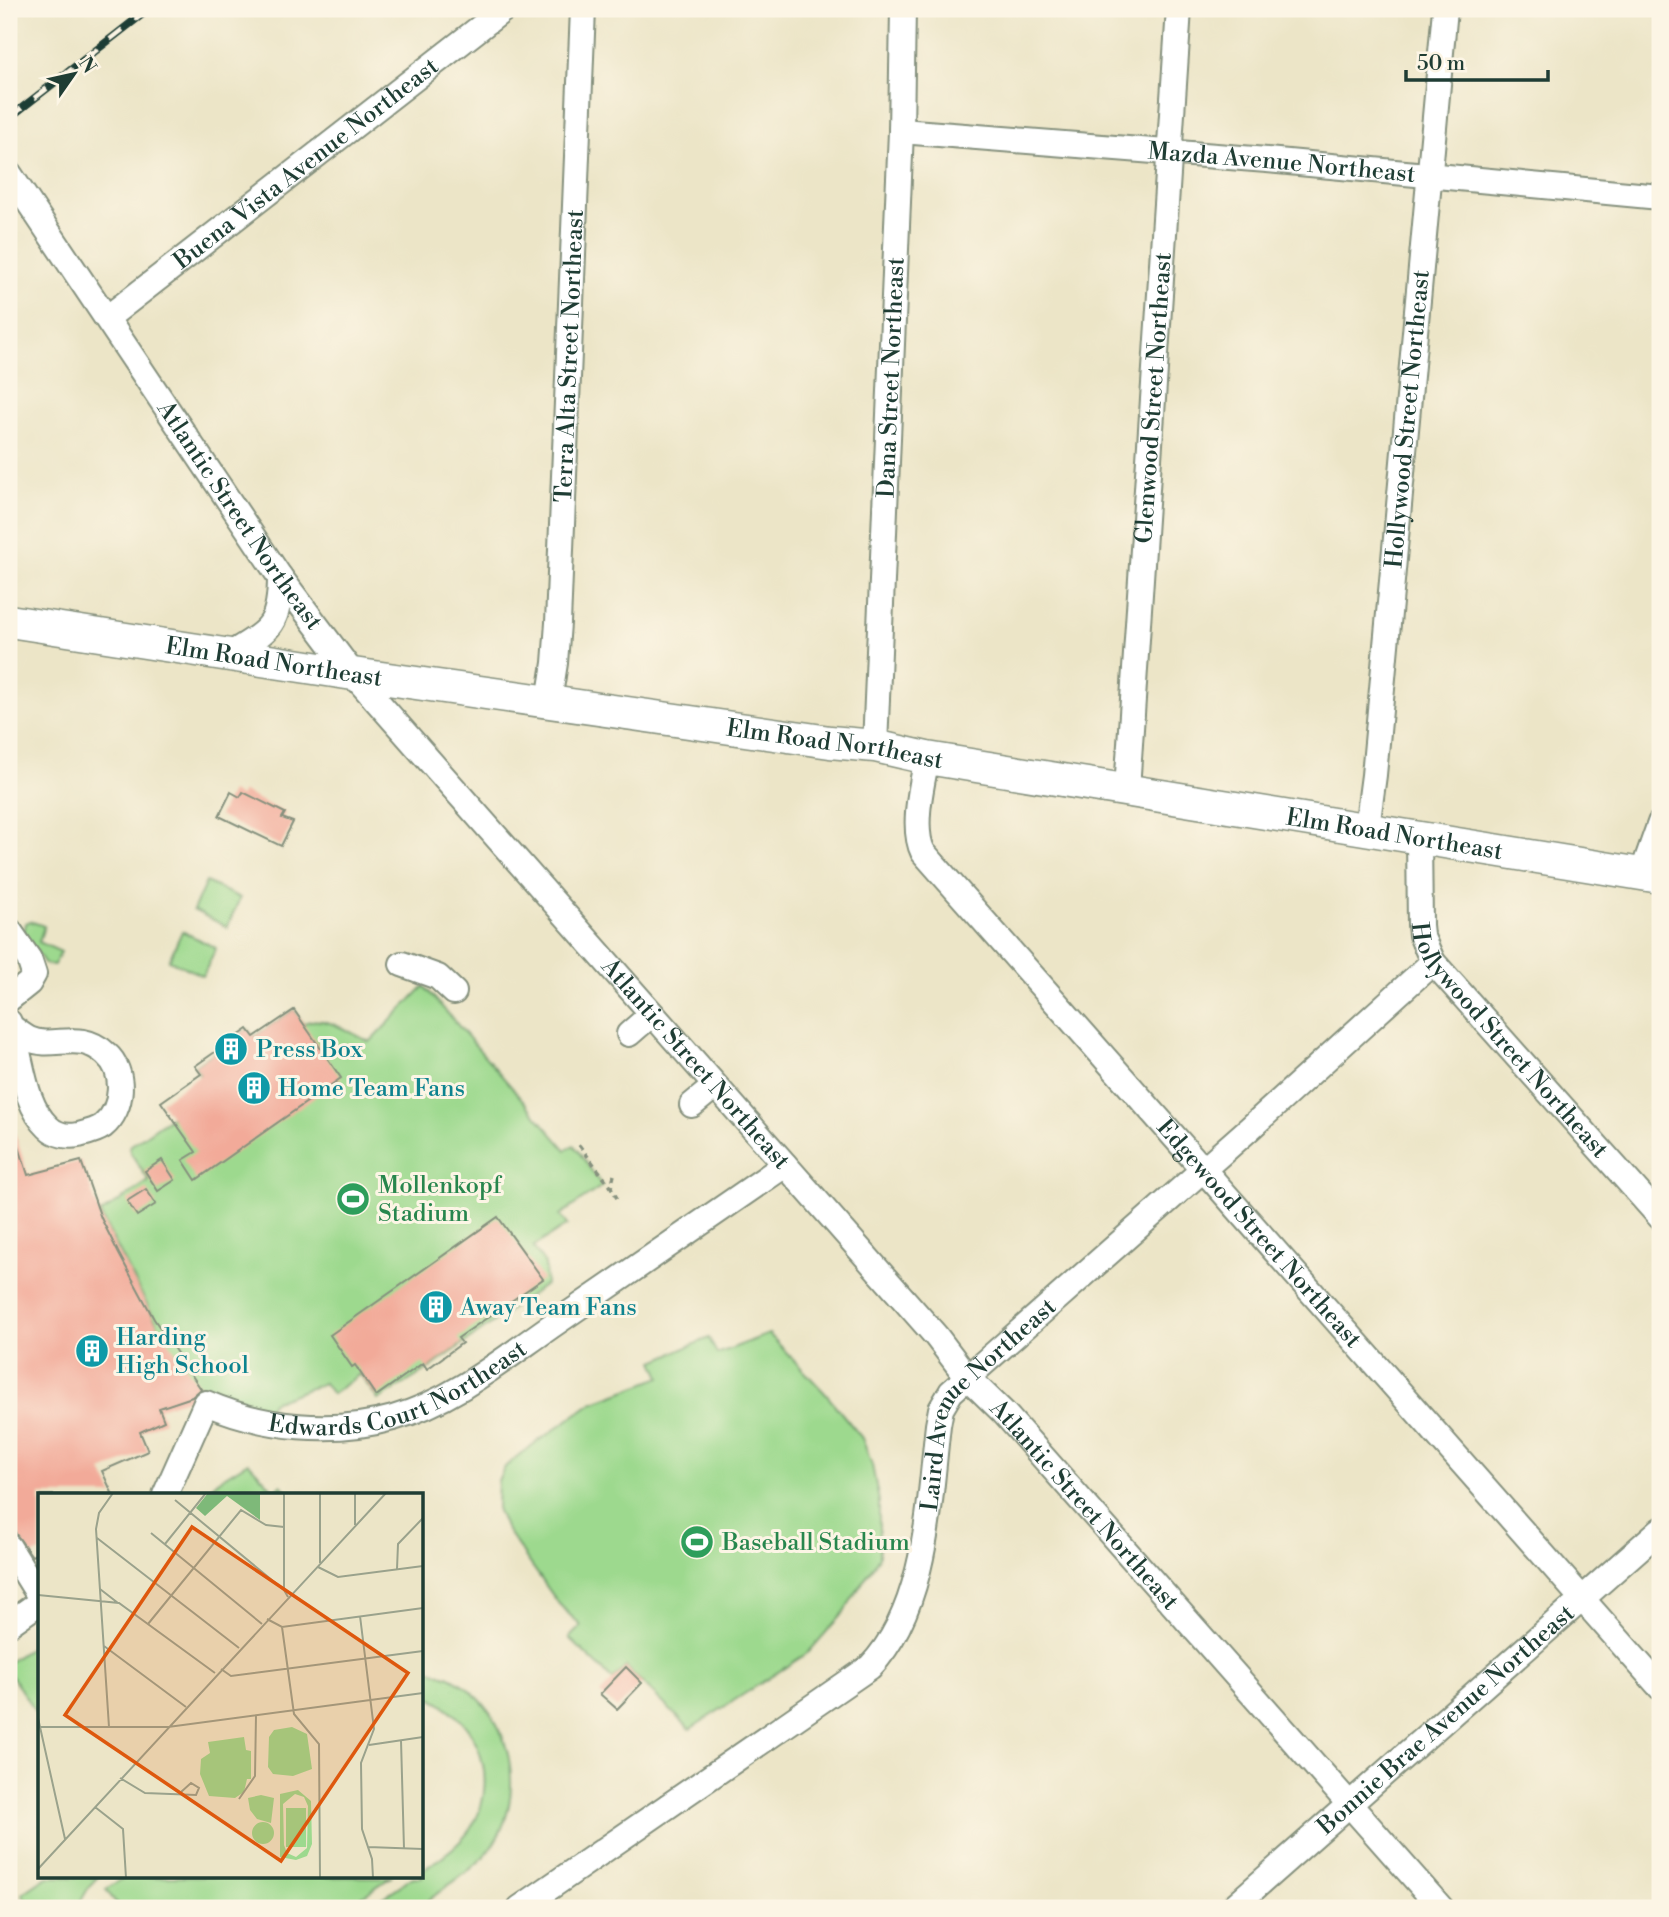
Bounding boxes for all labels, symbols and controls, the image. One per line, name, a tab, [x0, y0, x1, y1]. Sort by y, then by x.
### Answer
north arrow	[38, 38, 108, 108]
scale bar	[1406, 38, 1548, 82]
street label: Buena Vista Avenue Northeast	[167, 51, 445, 277]
text: 50 m	[1417, 51, 1465, 77]
text: N	[73, 52, 101, 78]
street label: Mazda Avenue Northeast	[1147, 137, 1417, 190]
street label: Terra Alta Street Northeast	[549, 208, 591, 503]
street label: Glenwood Street Northeast	[1129, 251, 1179, 545]
street label: Dana Street Northeast	[872, 256, 912, 498]
street label: Hollywood Street Northeast	[1379, 268, 1437, 570]
street label: Atlantic Street Northeast	[150, 395, 329, 637]
street label: Elm Road Northeast	[163, 631, 385, 694]
street label: Elm Road Northeast	[724, 713, 946, 776]
street label: Elm Road Northeast	[1284, 803, 1505, 867]
street label: Hollywood Street Northeast	[1404, 921, 1615, 1165]
street label: Atlantic Street Northeast	[594, 952, 797, 1176]
building icon: Press Box	[212, 1030, 250, 1068]
place label: Press Box	[256, 1035, 364, 1065]
building icon: Home Team Fans	[235, 1069, 273, 1107]
place label: Home Team Fans	[278, 1074, 465, 1104]
street label: Edgewood Street Northeast	[1150, 1113, 1368, 1355]
place label: Mollenkopf Stadium	[378, 1171, 503, 1229]
sports icon: Mollenkopf Stadium	[334, 1180, 372, 1218]
building icon: Away Team Fans	[417, 1288, 455, 1326]
street label: Laird Avenue Northeast	[915, 1292, 1063, 1513]
place label: Away Team Fans	[459, 1293, 637, 1323]
place label: Harding High School	[116, 1323, 249, 1381]
building icon: Harding High School	[73, 1332, 111, 1370]
street label: Edwards Court Northeast	[266, 1334, 533, 1443]
street label: Atlantic Street Northeast	[982, 1393, 1185, 1617]
inset map	[38, 1493, 424, 1878]
sports icon: Baseball Stadium	[678, 1523, 716, 1561]
place label: Baseball Stadium	[721, 1528, 910, 1558]
street label: Bonnie Brae Avenue Northeast	[1311, 1598, 1581, 1842]

